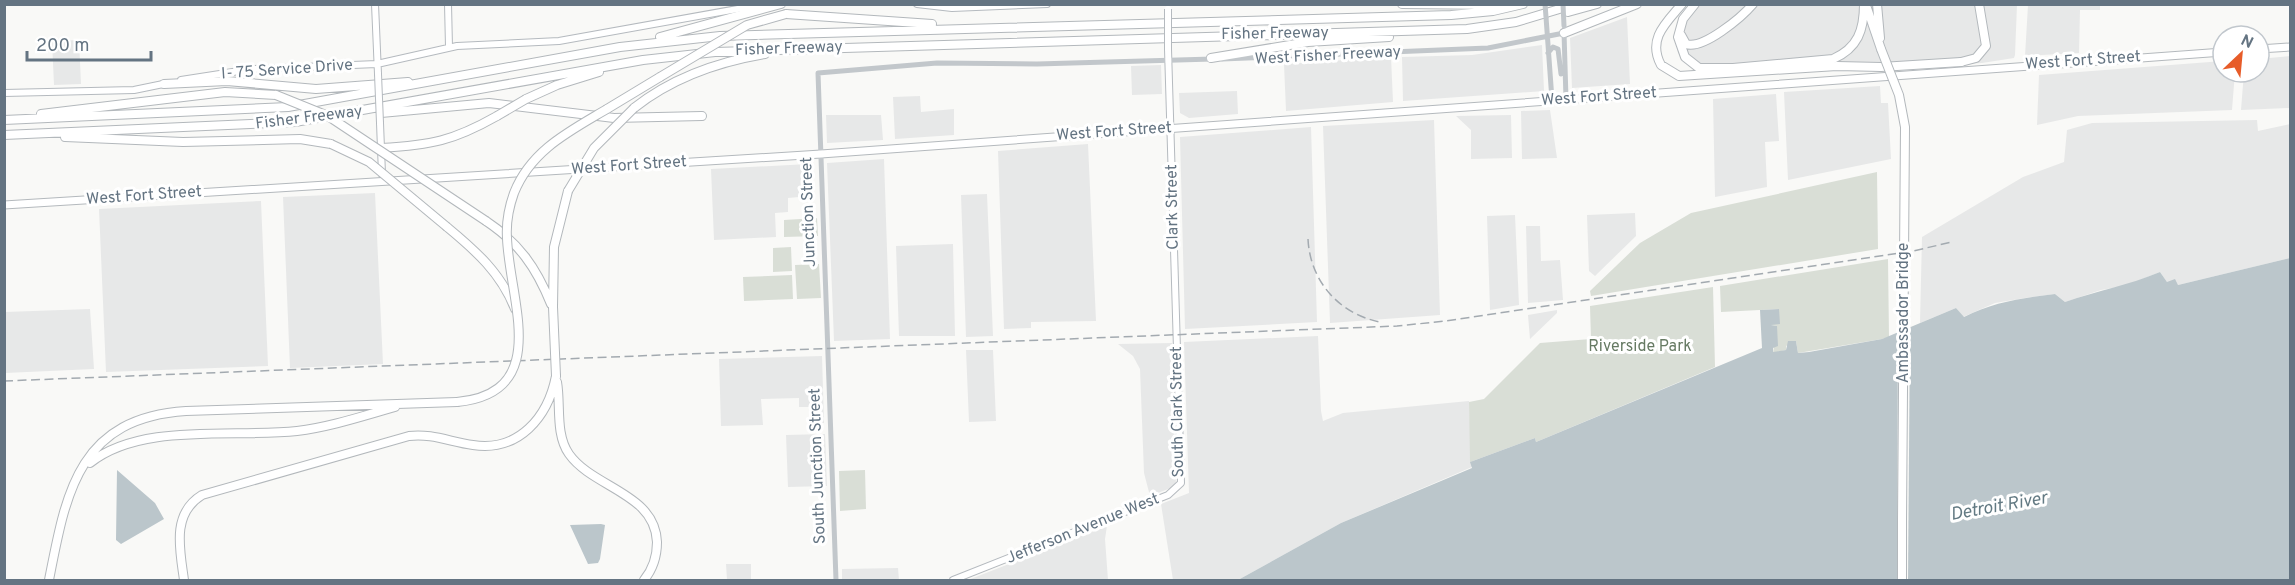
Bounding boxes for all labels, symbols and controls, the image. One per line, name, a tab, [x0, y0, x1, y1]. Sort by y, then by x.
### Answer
street label: Fisher Freeway	[1221, 23, 1329, 45]
scale bar	[27, 24, 152, 62]
north arrow	[2211, 24, 2271, 84]
text: N	[2237, 31, 2256, 54]
text: 200 m	[36, 35, 89, 58]
street label: Fisher Freeway	[735, 37, 843, 61]
street label: West Fisher Freeway	[1254, 42, 1402, 70]
street label: West Fort Street	[2025, 47, 2141, 75]
street label: I- 75 Service Drive	[221, 55, 353, 85]
street label: West Fort Street	[1541, 83, 1657, 111]
street label: Fisher Freeway	[254, 102, 364, 134]
street label: West Fort Street	[1056, 118, 1172, 146]
street label: West Fort Street	[571, 152, 687, 180]
street label: Junction Street	[797, 156, 821, 268]
street label: Clark Street	[1162, 164, 1184, 250]
street label: West Fort Street	[86, 182, 202, 210]
street label: Ambassador Bridge	[1894, 243, 1914, 383]
park label: Riverside Park	[1588, 337, 1692, 357]
street label: South Clark Street	[1167, 346, 1189, 478]
street label: South Junction Street	[805, 388, 831, 544]
water label: Detroit River	[1949, 487, 2051, 527]
street label: Jefferson Avenue West	[1004, 489, 1162, 569]

